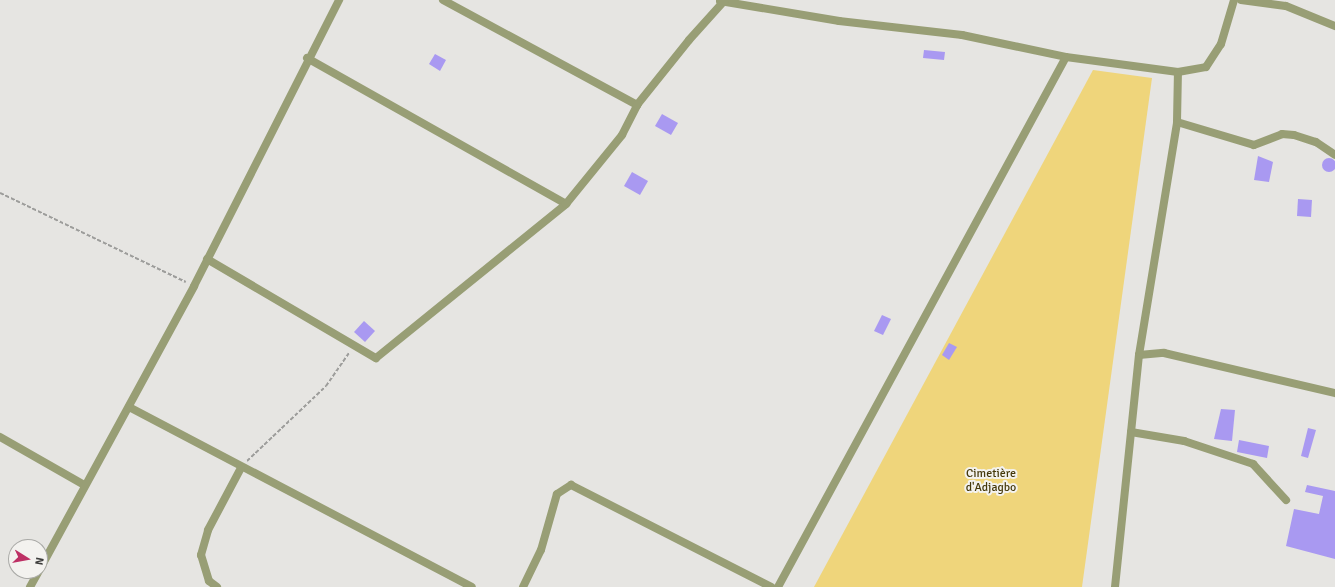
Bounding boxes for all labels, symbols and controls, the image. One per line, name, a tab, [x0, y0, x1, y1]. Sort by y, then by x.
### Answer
park label: Cimetière d'Adjagbo	[966, 467, 1016, 495]
north arrow	[8, 539, 48, 579]
text: N	[32, 556, 46, 566]

